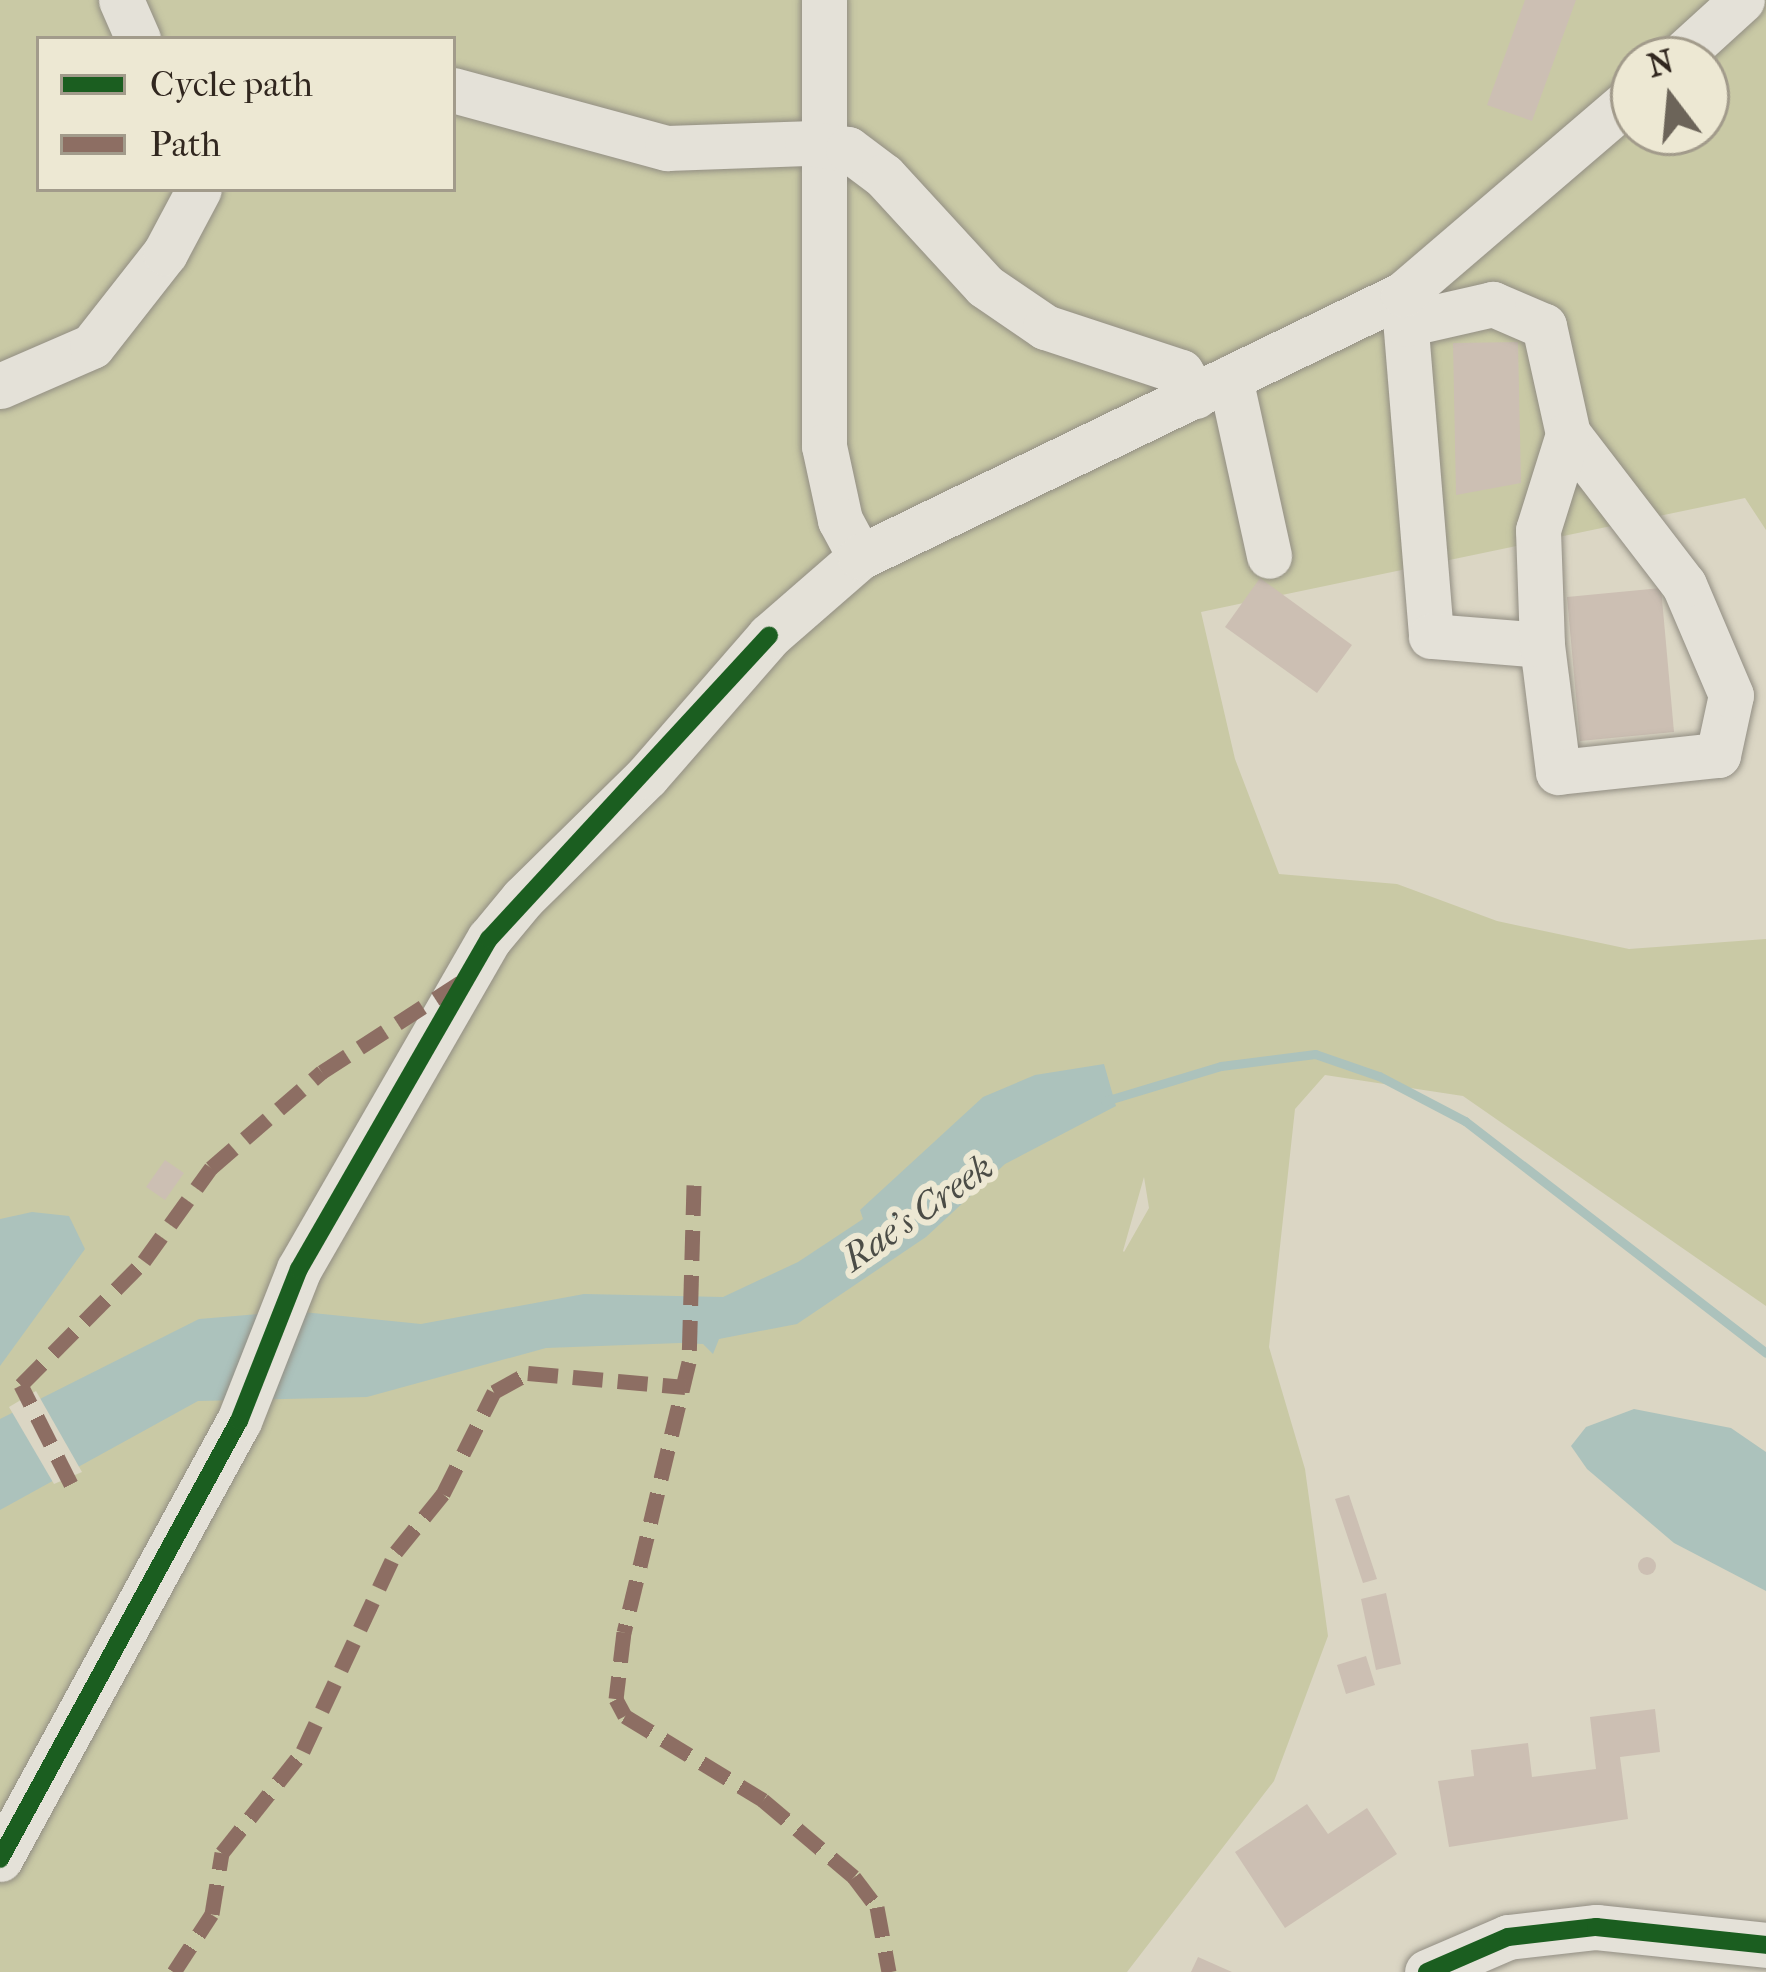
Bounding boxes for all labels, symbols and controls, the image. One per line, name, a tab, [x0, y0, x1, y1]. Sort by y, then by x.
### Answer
legend	[36, 36, 456, 192]
north arrow	[1610, 36, 1730, 156]
text: N	[1643, 42, 1678, 86]
text: Cycle path	[150, 63, 313, 105]
text: Path	[150, 123, 221, 165]
water label: Rae's Creek	[834, 1146, 1002, 1280]

